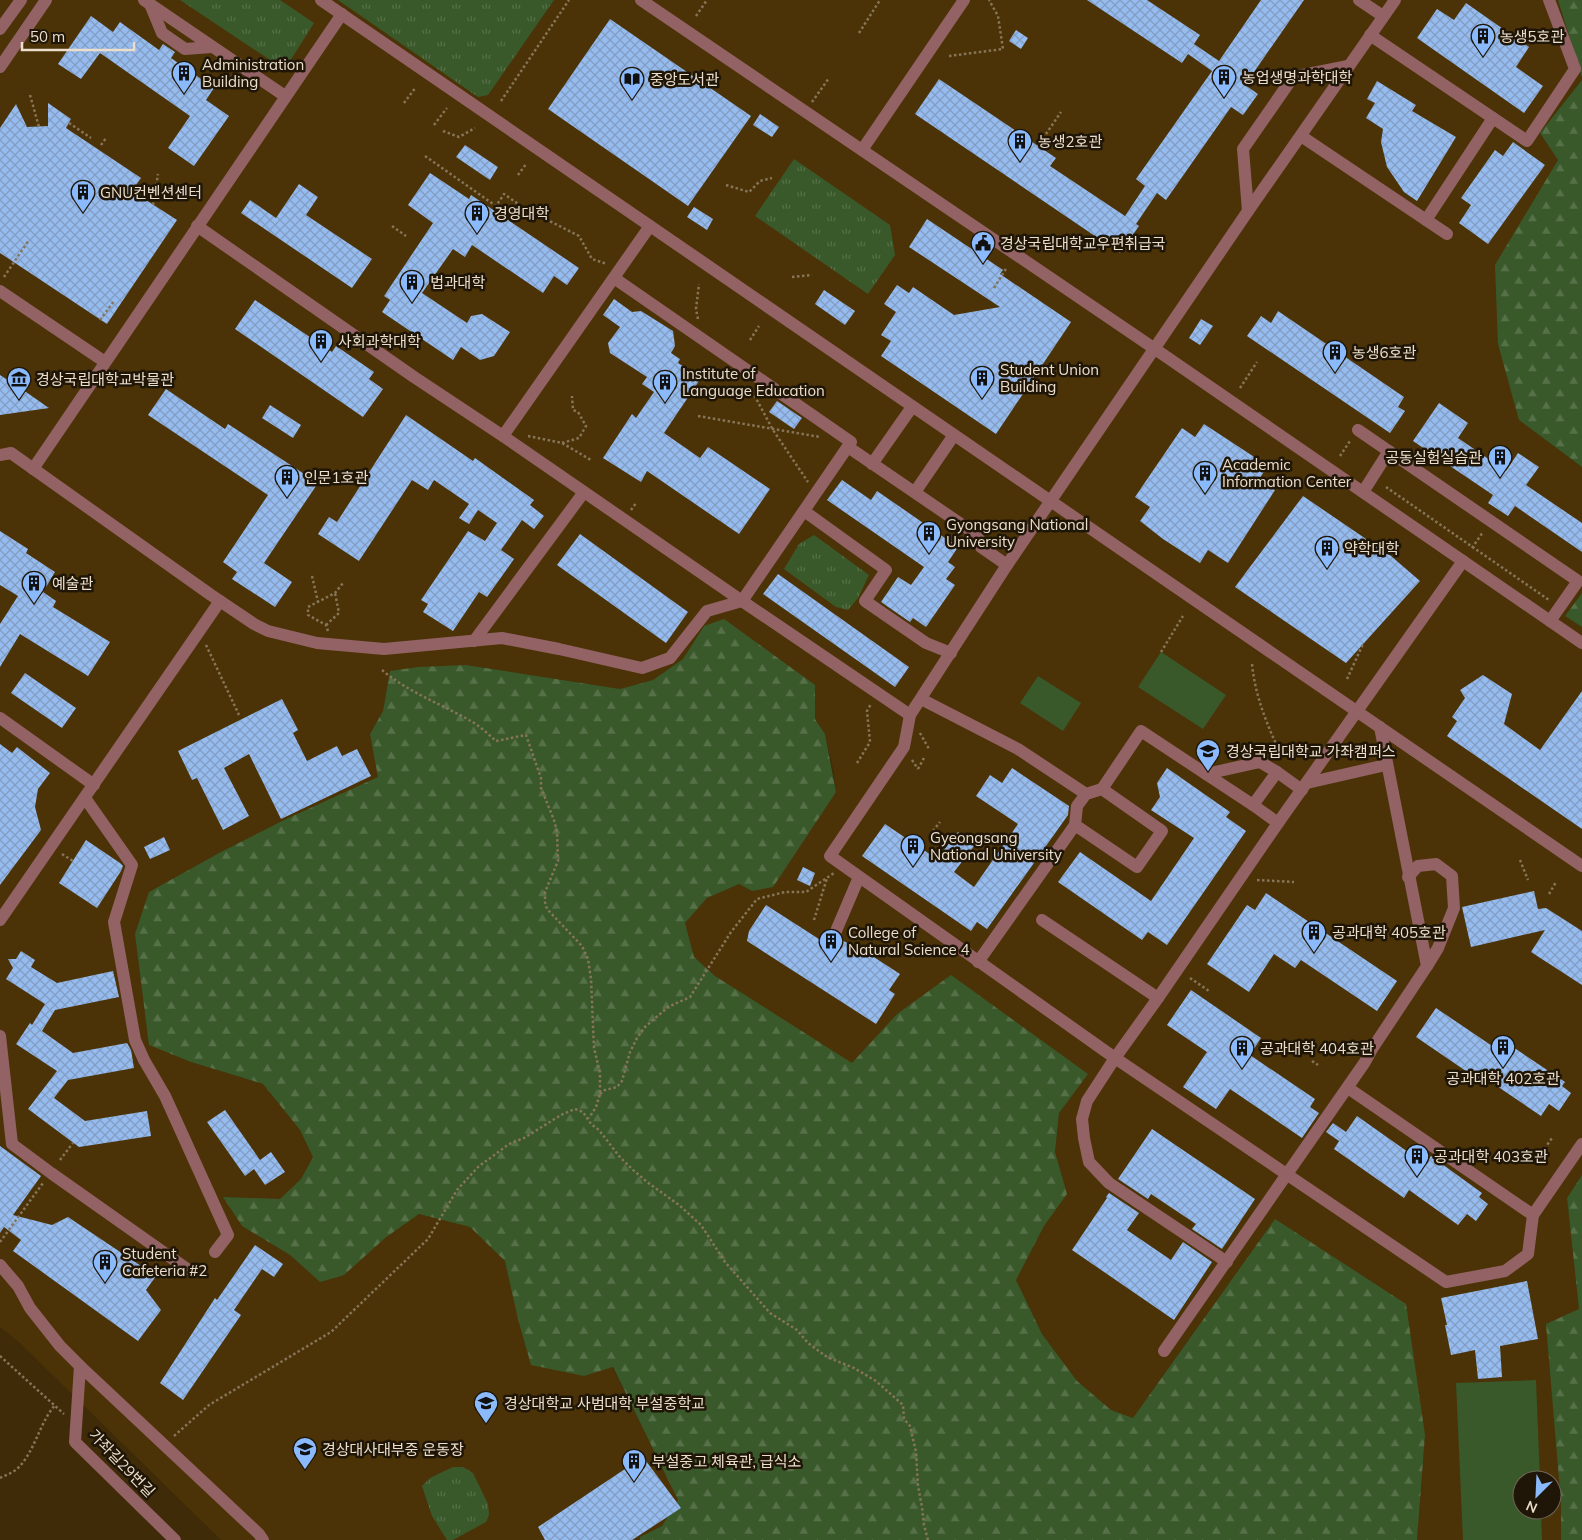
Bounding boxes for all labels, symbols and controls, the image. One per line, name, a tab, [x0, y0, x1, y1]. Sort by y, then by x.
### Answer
scale bar	[22, 20, 135, 52]
building icon: 농생5호관	[1470, 23, 1496, 57]
text: 50 m	[30, 27, 65, 46]
place label: 농생5호관	[1500, 27, 1564, 46]
place label: Administration Building	[202, 55, 304, 91]
building icon: Administration Building	[171, 60, 197, 94]
building icon: 농업생명과학대학	[1211, 64, 1237, 98]
library icon: 중앙도서관	[619, 66, 645, 100]
place label: 농업생명과학대학	[1242, 68, 1353, 87]
place label: 중앙도서관	[650, 70, 719, 89]
building icon: 농생2호관	[1007, 128, 1033, 162]
place label: 농생2호관	[1038, 132, 1102, 151]
building icon: GNU컨벤션센터	[70, 179, 96, 213]
place label: GNU컨벤션센터	[100, 183, 202, 202]
building icon: 경영대학	[464, 200, 490, 234]
place label: 경영대학	[494, 204, 549, 223]
public building icon: 경상국립대학교우편취급국	[970, 230, 996, 264]
place label: 경상국립대학교우편취급국	[1000, 234, 1166, 253]
building icon: 법과대학	[399, 269, 425, 303]
place label: 법과대학	[430, 273, 485, 292]
building icon: 사회과학대학	[308, 328, 334, 362]
place label: 사회과학대학	[338, 332, 421, 351]
building icon: 농생6호관	[1322, 339, 1348, 373]
place label: 농생6호관	[1352, 343, 1416, 362]
place label: Student Union Building	[1000, 360, 1099, 396]
place label: Institute of Language Education	[682, 364, 825, 400]
building icon: Student Union Building	[969, 365, 995, 399]
museum icon: 경상국립대학교박물관	[6, 366, 32, 400]
building icon: Institute of Language Education	[652, 369, 678, 403]
place label: 경상국립대학교박물관	[36, 370, 174, 389]
building icon: 공동실험실습관	[1487, 444, 1513, 478]
place label: 공동실험실습관	[1385, 448, 1482, 467]
place label: Academic Information Center	[1222, 455, 1352, 491]
building icon: Academic Information Center	[1192, 460, 1218, 494]
building icon: 인문1호관	[274, 464, 300, 498]
place label: 인문1호관	[304, 468, 368, 487]
place label: Gyongsang National University	[946, 515, 1088, 551]
building icon: Gyongsang National University	[916, 520, 942, 554]
building icon: 약학대학	[1314, 535, 1340, 569]
place label: 약학대학	[1344, 539, 1399, 558]
building icon: 예술관	[21, 570, 47, 604]
place label: 예술관	[52, 574, 94, 593]
school or university icon: 경상국립대학교 가좌캠퍼스	[1195, 738, 1221, 772]
place label: 경상국립대학교 가좌캠퍼스	[1226, 742, 1396, 761]
place label: Gyeongsang National University	[930, 828, 1062, 864]
building icon: Gyeongsang National University	[900, 833, 926, 867]
building icon: 공과대학 405호관	[1301, 919, 1327, 953]
place label: College of Natural Science 4	[848, 923, 970, 959]
place label: 공과대학 405호관	[1332, 923, 1446, 942]
building icon: College of Natural Science 4	[818, 928, 844, 962]
building icon: 공과대학 402호관	[1490, 1034, 1516, 1068]
building icon: 공과대학 404호관	[1229, 1035, 1255, 1069]
place label: 공과대학 404호관	[1260, 1039, 1374, 1058]
place label: 공과대학 402호관	[1446, 1069, 1560, 1088]
building icon: 공과대학 403호관	[1404, 1143, 1430, 1177]
place label: 공과대학 403호관	[1434, 1147, 1548, 1166]
place label: Student Cafeteria #2	[122, 1244, 207, 1280]
building icon: Student Cafeteria #2	[92, 1249, 118, 1283]
school or university icon: 경상대학교 사범대학 부설중학교	[473, 1390, 499, 1424]
place label: 경상대학교 사범대학 부설중학교	[504, 1394, 705, 1413]
street label: 가좌길29번길	[85, 1425, 159, 1501]
school or university icon: 경상대사대부중 운동장	[292, 1436, 318, 1470]
place label: 경상대사대부중 운동장	[322, 1440, 464, 1459]
building icon: 부설중고 체육관, 급식소	[621, 1448, 647, 1482]
place label: 부설중고 체육관, 급식소	[652, 1452, 801, 1471]
north arrow	[1512, 1470, 1562, 1520]
text: N	[1523, 1497, 1540, 1517]

